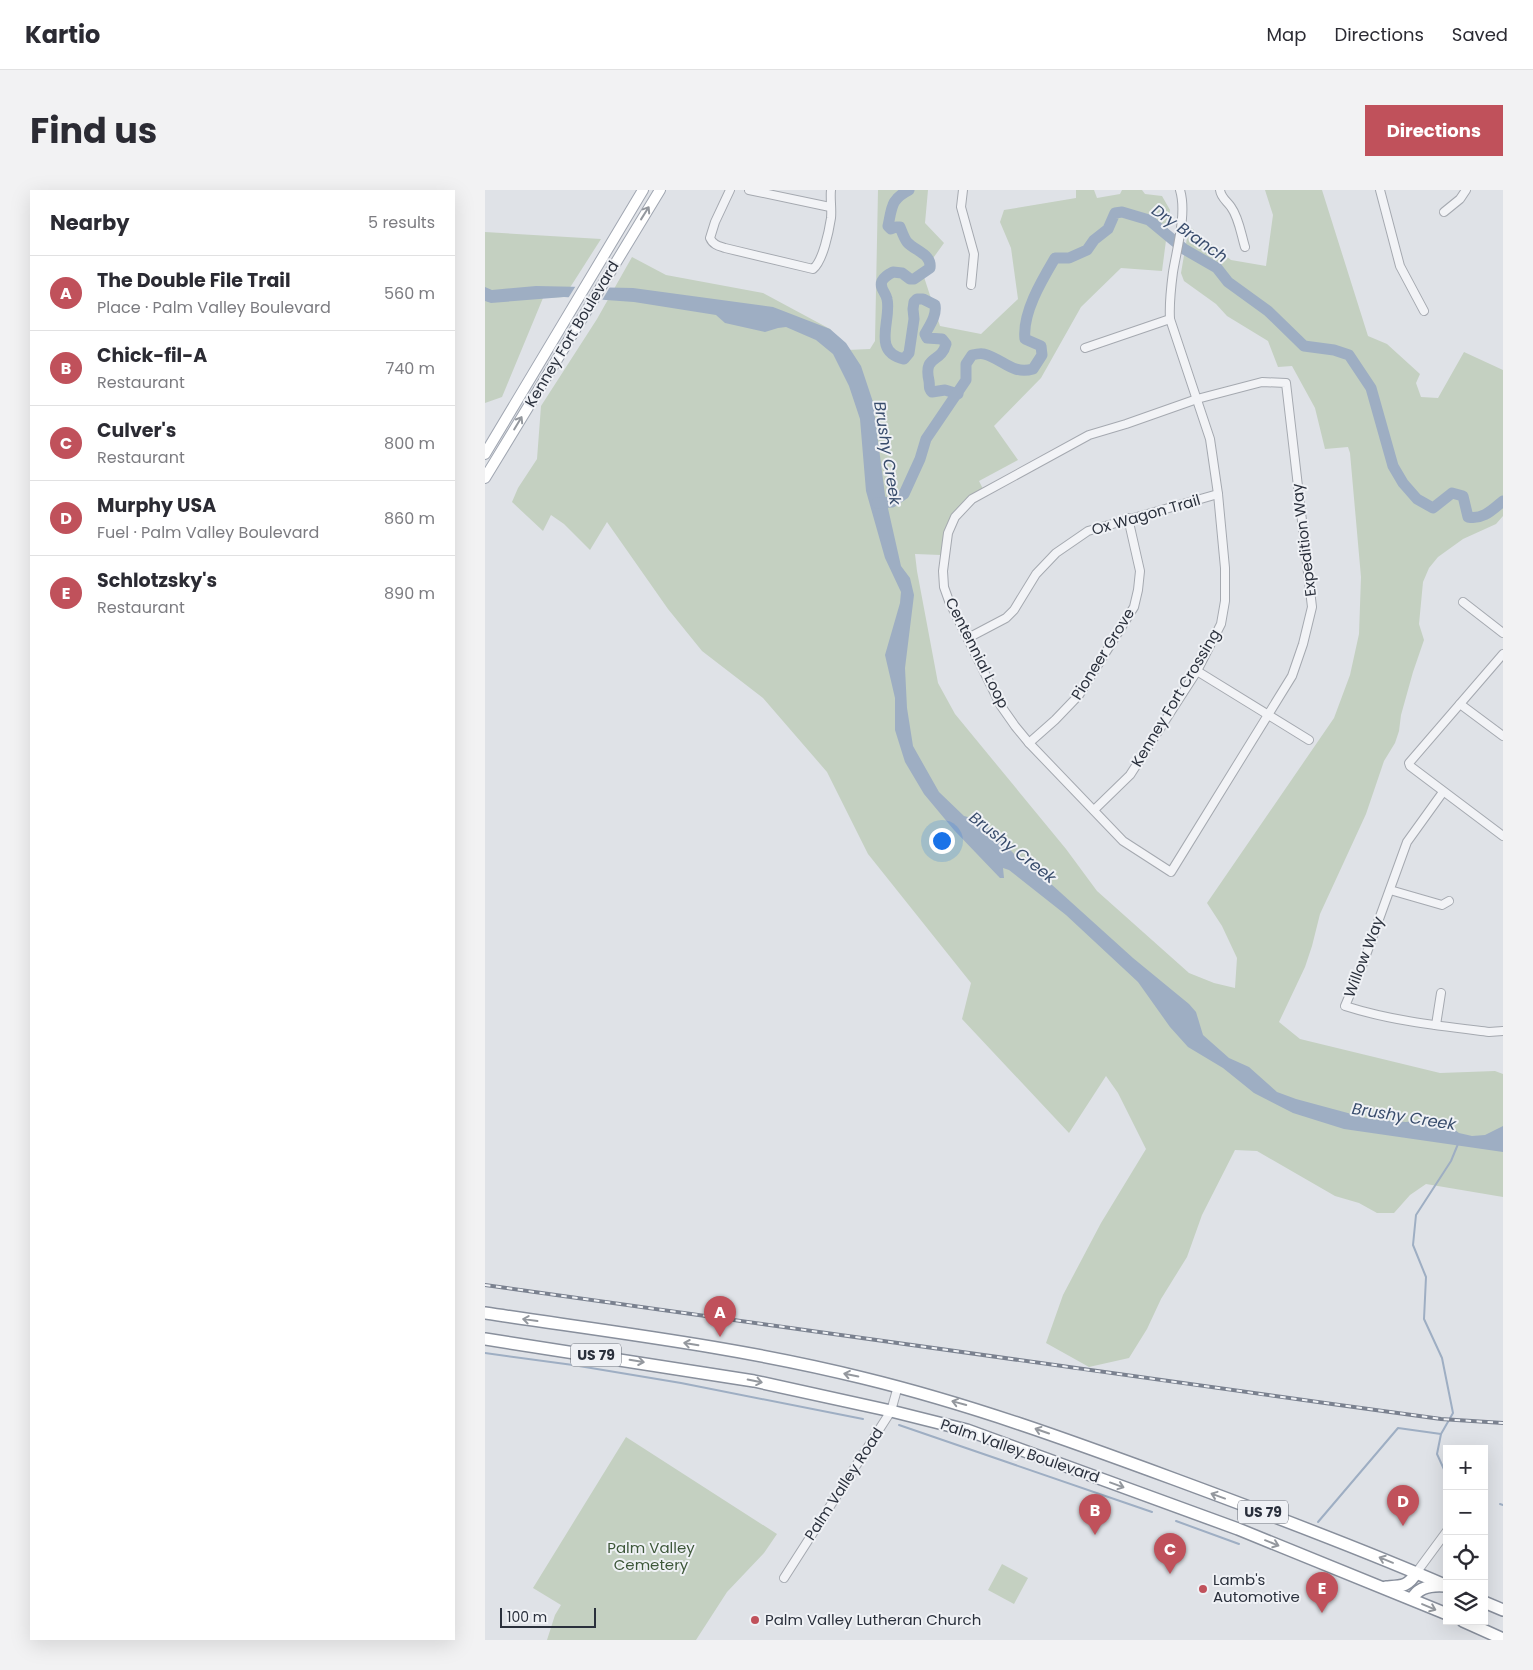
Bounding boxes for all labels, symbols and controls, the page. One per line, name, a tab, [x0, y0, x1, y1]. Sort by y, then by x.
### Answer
text: Kartio	[25, 18, 100, 51]
text: Map	[1267, 22, 1306, 47]
text: Directions	[1334, 22, 1424, 47]
text: Saved	[1452, 22, 1508, 47]
button: Directions	[1365, 105, 1503, 156]
text: Find us	[30, 106, 157, 155]
water label: Dry Branch	[1147, 199, 1232, 268]
one-way arrow	[640, 206, 651, 220]
text: Nearby	[50, 208, 130, 237]
text: 5 results	[368, 211, 435, 234]
street label: Kenney Fort Boulevard	[520, 257, 624, 411]
text: The Double File Trail	[97, 267, 291, 294]
text: A	[60, 282, 72, 305]
text: 560 m	[384, 282, 435, 305]
text: Place · Palm Valley Boulevard	[97, 296, 331, 319]
text: Chick-fil-A	[97, 342, 207, 369]
text: B	[61, 357, 71, 380]
text: 740 m	[385, 357, 435, 380]
text: Restaurant	[97, 371, 185, 394]
water label: Brushy Creek	[868, 400, 907, 507]
text: Culver's	[97, 417, 176, 444]
one-way arrow	[513, 417, 523, 431]
text: C	[60, 432, 72, 455]
text: 800 m	[384, 432, 435, 455]
text: Restaurant	[97, 446, 185, 469]
street label: Expedition Way	[1286, 482, 1321, 598]
street label: Ox Wagon Trail	[1089, 489, 1203, 540]
text: Murphy USA	[97, 492, 216, 519]
text: D	[60, 507, 72, 530]
text: 860 m	[384, 507, 435, 530]
text: Fuel · Palm Valley Boulevard	[97, 521, 319, 544]
text: Schlotzsky's	[97, 567, 217, 594]
text: E	[62, 582, 70, 605]
text: 890 m	[384, 582, 435, 605]
street label: Centennial Loop	[940, 594, 1014, 712]
text: Restaurant	[97, 596, 185, 619]
street label: Pioneer Grove	[1066, 604, 1139, 704]
street label: Kenney Fort Crossing	[1126, 625, 1225, 771]
water label: Brushy Creek	[964, 806, 1062, 889]
your location	[929, 828, 955, 854]
street label: Willow Way	[1339, 913, 1389, 1000]
water label: Brushy Creek	[1350, 1097, 1458, 1136]
pin: A	[704, 1296, 736, 1337]
one-way arrow	[523, 1315, 539, 1325]
one-way arrow	[683, 1339, 699, 1349]
road number: US 79	[571, 1344, 621, 1366]
one-way arrow	[629, 1357, 645, 1367]
one-way arrow	[843, 1370, 859, 1379]
one-way arrow	[747, 1377, 763, 1386]
one-way arrow	[952, 1398, 968, 1407]
street label: Palm Valley Boulevard	[938, 1413, 1103, 1488]
street label: Palm Valley Road	[799, 1423, 888, 1544]
one-way arrow	[1034, 1426, 1050, 1435]
map controls	[1443, 1445, 1488, 1625]
button: +	[1443, 1445, 1488, 1490]
one-way arrow	[1109, 1481, 1125, 1490]
pin: D	[1387, 1485, 1419, 1526]
one-way arrow	[1211, 1490, 1226, 1500]
button: −	[1443, 1490, 1488, 1535]
pin: B	[1079, 1494, 1111, 1535]
road number: US 79	[1238, 1500, 1288, 1524]
pin: C	[1154, 1533, 1186, 1574]
button: locate	[1443, 1535, 1488, 1580]
park label: Palm Valley Cemetery	[607, 1537, 695, 1575]
one-way arrow	[1264, 1538, 1279, 1548]
one-way arrow	[1378, 1555, 1393, 1564]
place label: Lamb's Automotive	[1213, 1569, 1300, 1607]
pin: E	[1306, 1572, 1338, 1613]
button: layers	[1443, 1580, 1488, 1625]
marker: Lamb's Automotive	[1197, 1583, 1209, 1595]
one-way arrow	[1421, 1602, 1436, 1612]
scale bar	[500, 1605, 596, 1628]
text: 100 m	[507, 1607, 547, 1627]
place label: Palm Valley Lutheran Church	[765, 1609, 981, 1630]
marker: Palm Valley Lutheran Church	[749, 1614, 761, 1626]

